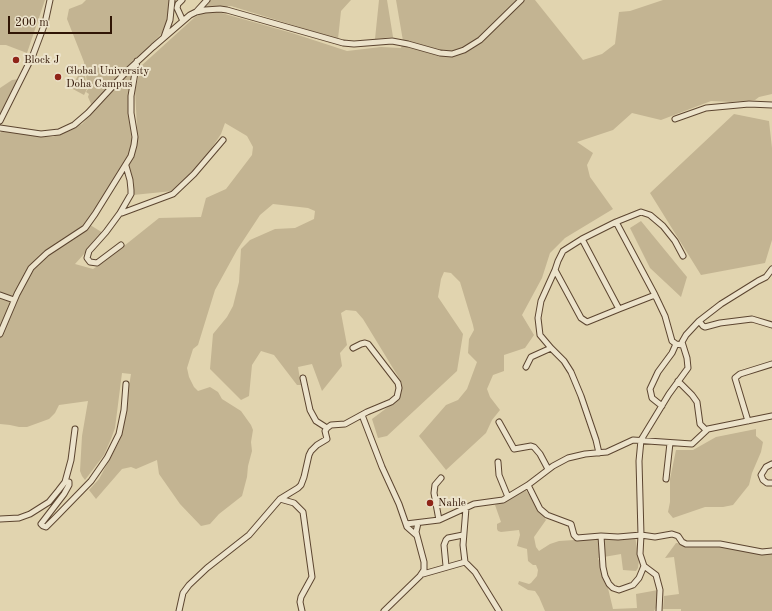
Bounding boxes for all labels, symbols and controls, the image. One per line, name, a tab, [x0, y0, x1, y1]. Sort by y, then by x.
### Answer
scale bar	[10, 8, 114, 34]
text: 200 m	[15, 17, 49, 29]
place label: Block J	[24, 53, 60, 67]
marker: Block J	[11, 55, 21, 65]
place label: Global University Doha Campus	[66, 64, 149, 90]
marker: Global University Doha Campus	[53, 72, 63, 82]
place label: Nahle	[438, 496, 466, 510]
marker: Nahle	[425, 498, 435, 508]

